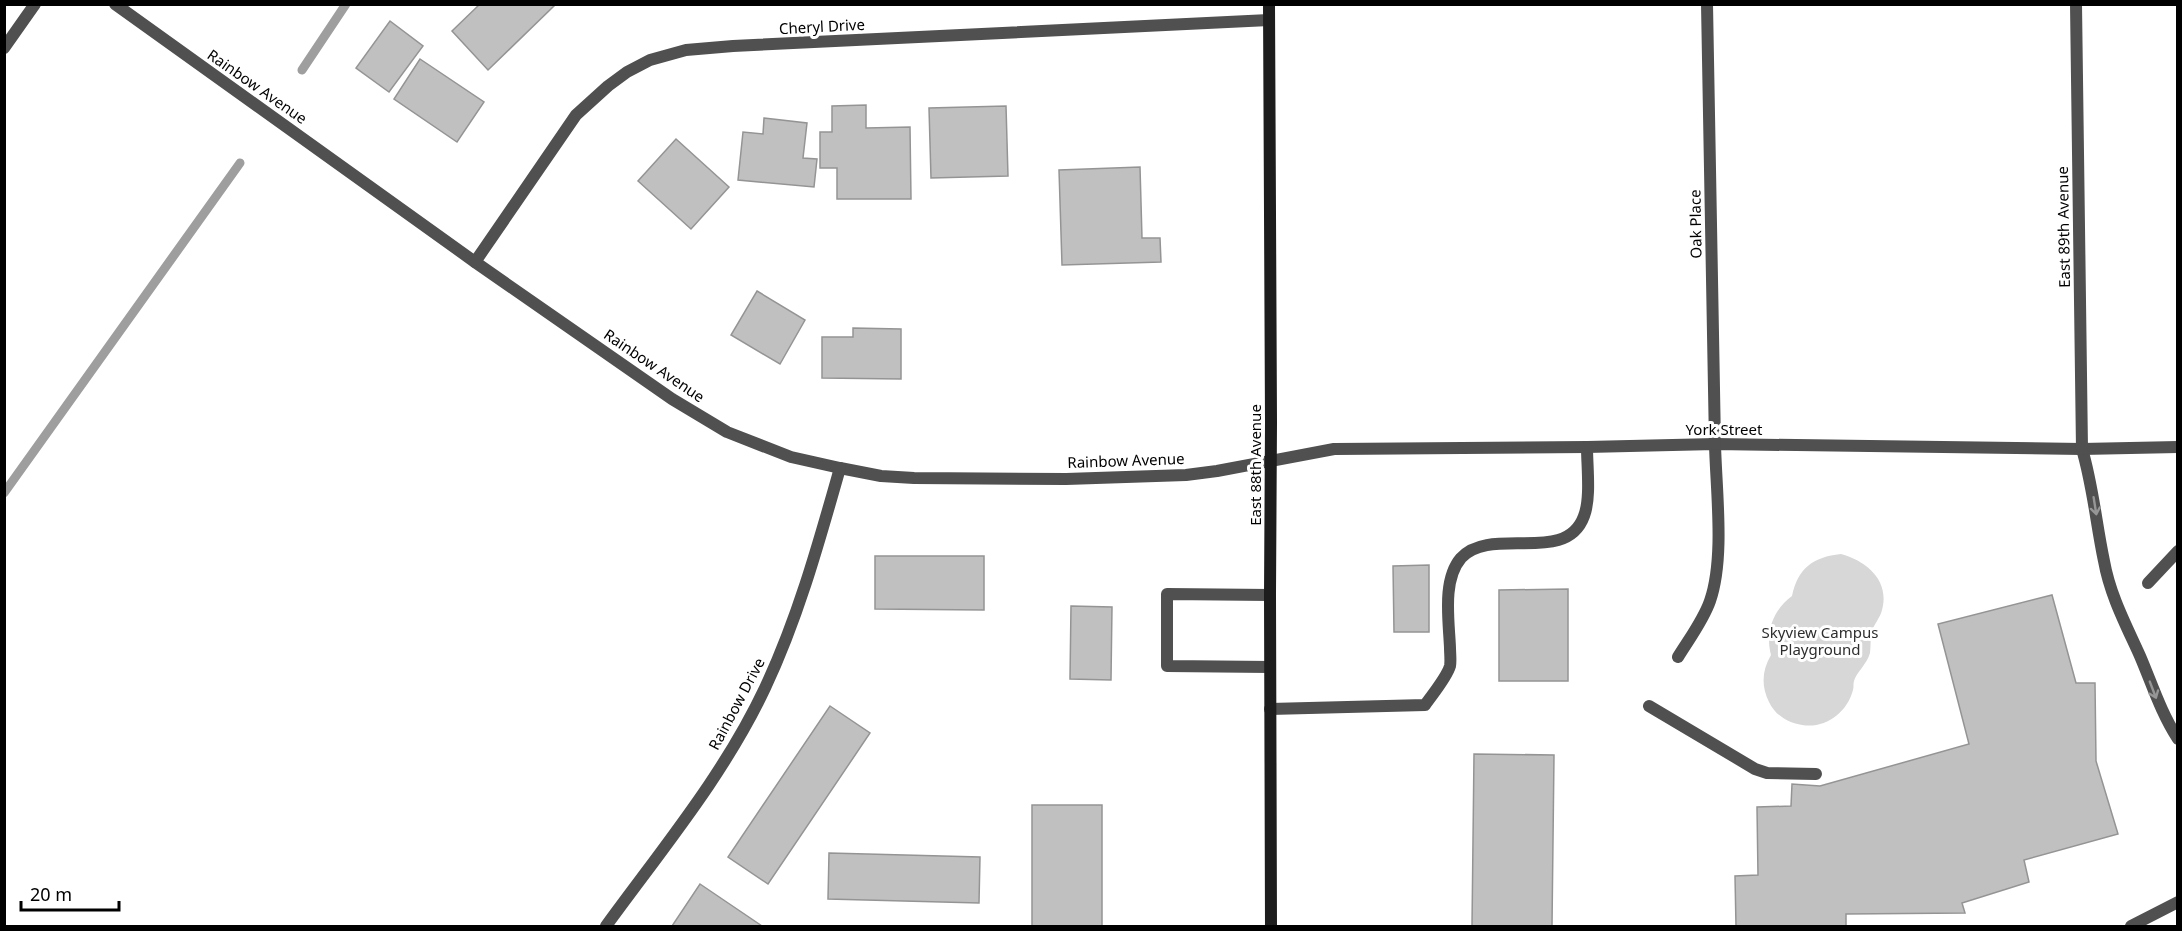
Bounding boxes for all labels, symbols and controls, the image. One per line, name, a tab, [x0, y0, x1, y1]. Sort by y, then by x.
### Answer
street label: Cheryl Drive	[779, 14, 865, 38]
street label: Rainbow Avenue	[204, 44, 311, 128]
street label: East 89th Avenue	[2052, 166, 2074, 288]
street label: Oak Place	[1684, 189, 1706, 259]
street label: Rainbow Avenue	[600, 324, 709, 406]
street label: East 88th Avenue	[1245, 404, 1265, 526]
street label: York Street	[1686, 419, 1763, 439]
street label: Rainbow Avenue	[1067, 448, 1185, 472]
one-way arrow	[2090, 495, 2101, 515]
park label: Skyview Campus Playground	[1762, 622, 1878, 659]
street label: Rainbow Drive	[703, 654, 769, 753]
one-way arrow	[2149, 681, 2160, 699]
scale bar	[21, 874, 118, 912]
text: 20 m	[30, 882, 72, 906]

